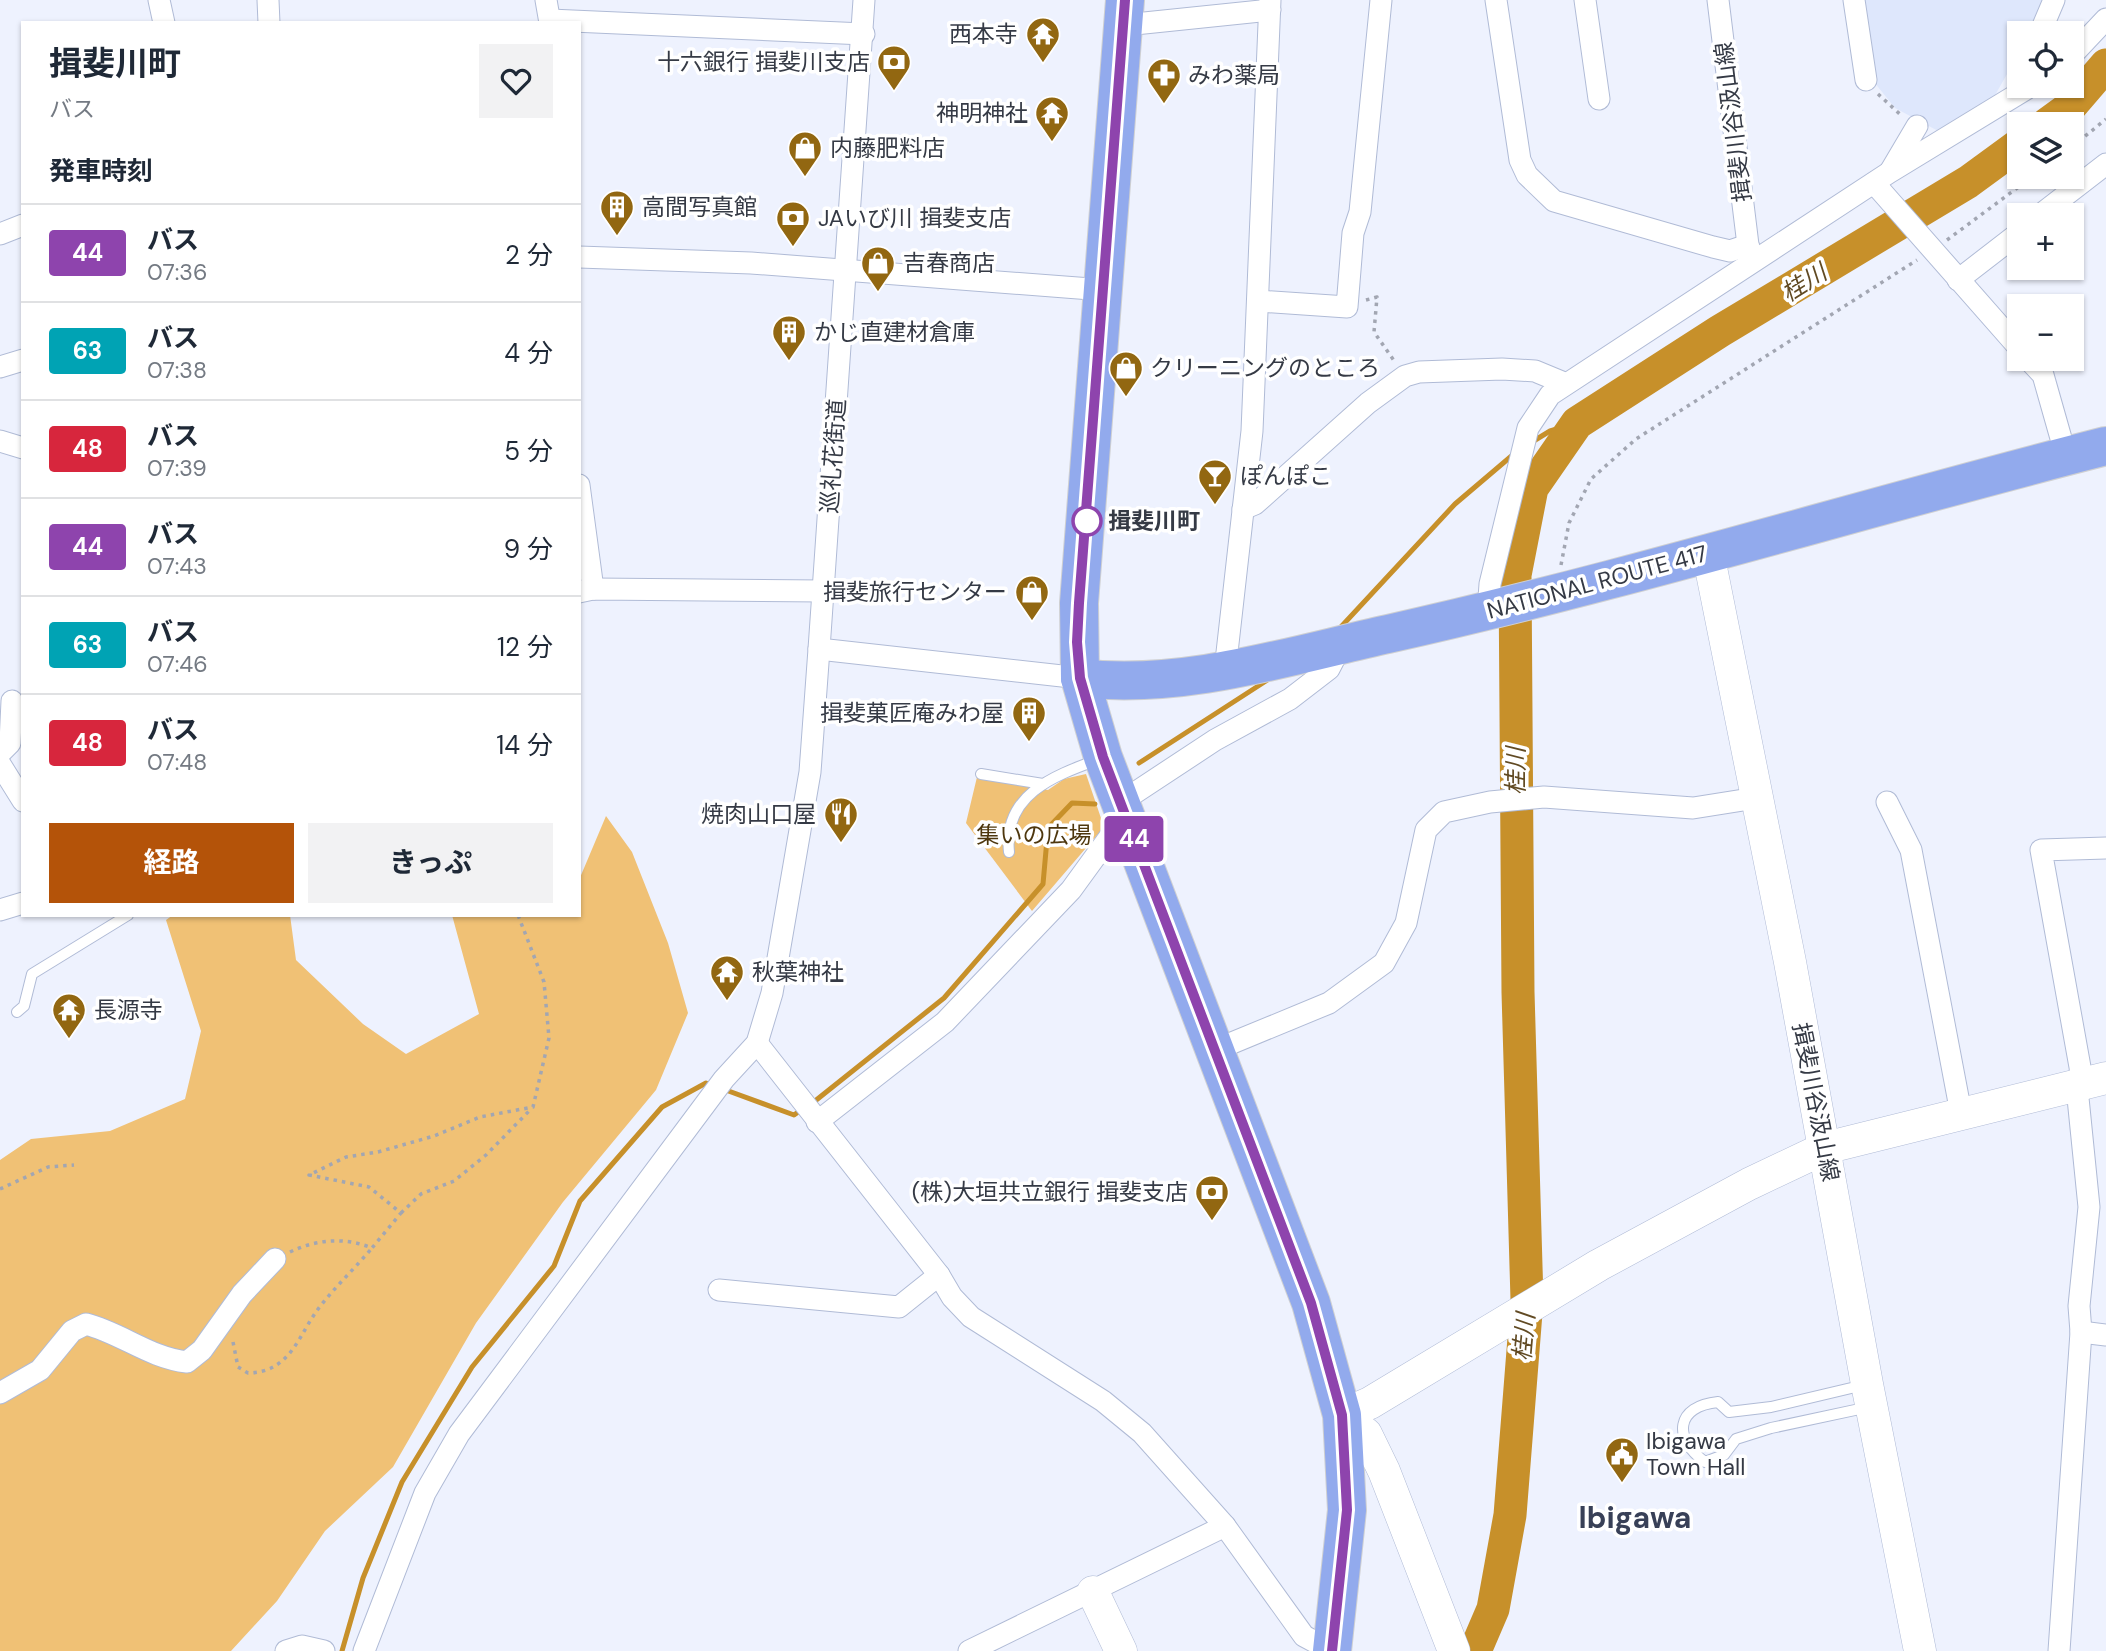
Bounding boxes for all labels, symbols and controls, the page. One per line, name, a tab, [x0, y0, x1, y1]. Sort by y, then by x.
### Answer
temple icon: 西本寺	[1024, 15, 1062, 64]
place label: 西本寺	[949, 19, 1018, 49]
map controls	[2007, 21, 2084, 371]
button: locate	[2007, 21, 2084, 98]
street label: 揖斐川谷汲山線	[1708, 40, 1758, 204]
text: 揖斐川町	[49, 42, 181, 85]
bank icon: 十六銀行 揖斐川支店	[875, 43, 913, 92]
button: heart	[479, 44, 553, 118]
place label: 十六銀行 揖斐川支店	[657, 47, 870, 77]
pharmacy icon: みわ薬局	[1145, 56, 1183, 105]
place label: みわ薬局	[1188, 60, 1280, 90]
text: バス	[49, 94, 95, 124]
temple icon: 神明神社	[1033, 94, 1071, 143]
place label: 神明神社	[936, 98, 1028, 128]
button: layers	[2007, 112, 2084, 189]
shop icon: 内藤肥料店	[786, 129, 824, 178]
place label: 内藤肥料店	[830, 133, 945, 163]
text: 発車時刻	[49, 154, 153, 188]
building icon: 高間写真館	[598, 188, 636, 237]
place label: 高間写真館	[642, 192, 757, 222]
bank icon: JAいび川 揖斐支店	[774, 199, 812, 248]
place label: JAいび川 揖斐支店	[818, 203, 1011, 233]
button: +	[2007, 203, 2084, 280]
text: バス	[147, 223, 199, 257]
text: 44	[72, 237, 103, 268]
text: 2 分	[505, 238, 553, 272]
shop icon: 吉春商店	[859, 244, 897, 293]
place label: 吉春商店	[903, 248, 995, 278]
water label: 桂川	[1775, 255, 1835, 308]
text: 07:36	[147, 257, 207, 287]
button: −	[2007, 294, 2084, 371]
building icon: かじ直建材倉庫	[770, 313, 808, 362]
place label: かじ直建材倉庫	[814, 317, 975, 347]
text: バス	[147, 321, 199, 355]
text: 63	[73, 335, 102, 366]
text: 4 分	[504, 336, 553, 370]
shop icon: クリーニングのところ	[1107, 349, 1145, 398]
place label: クリーニングのところ	[1150, 353, 1380, 383]
text: 07:38	[147, 355, 207, 385]
street label: 巡礼花街道	[814, 398, 852, 514]
text: バス	[147, 419, 199, 453]
text: 48	[72, 433, 103, 464]
text: 5 分	[504, 434, 553, 468]
text: 07:39	[147, 453, 207, 483]
bar icon: ぽんぽこ	[1196, 457, 1234, 506]
place label: ぽんぽこ	[1240, 461, 1332, 491]
marker: 揖斐川町	[1072, 506, 1102, 536]
place label: 揖斐川町	[1108, 506, 1200, 536]
text: バス	[147, 517, 199, 551]
text: 44	[72, 531, 103, 562]
text: 9 分	[504, 532, 553, 566]
street label: NATIONAL ROUTE 417	[1484, 538, 1710, 626]
text: 07:43	[147, 551, 207, 581]
shop icon: 揖斐旅行センター	[1013, 573, 1051, 622]
place label: 揖斐旅行センター	[823, 577, 1007, 607]
text: バス	[147, 615, 199, 649]
text: 63	[73, 629, 102, 660]
text: 12 分	[497, 630, 553, 664]
text: 07:46	[147, 649, 208, 679]
building icon: 揖斐菓匠庵みわ屋	[1010, 694, 1048, 743]
place label: 揖斐菓匠庵みわ屋	[820, 698, 1004, 728]
text: バス	[147, 713, 199, 747]
text: 48	[72, 727, 103, 758]
text: 14 分	[496, 728, 553, 762]
water label: 桂川	[1500, 744, 1531, 795]
text: 07:48	[147, 747, 207, 777]
restaurant icon: 焼肉山口屋	[822, 795, 860, 844]
place label: 焼肉山口屋	[701, 799, 816, 829]
line badge: 44	[1102, 816, 1166, 862]
park label: 集いの広場	[977, 820, 1092, 850]
button: 経路	[49, 823, 294, 903]
button: きっぷ	[308, 823, 553, 903]
text: 44	[1118, 823, 1150, 854]
temple icon: 秋葉神社	[708, 953, 746, 1002]
place label: 秋葉神社	[752, 957, 844, 987]
temple icon: 長源寺	[50, 991, 88, 1040]
place label: 長源寺	[94, 995, 163, 1025]
street label: 揖斐川谷汲山線	[1786, 1020, 1846, 1184]
bank icon: (株)大垣共立銀行 揖斐支店	[1193, 1173, 1231, 1222]
place label: (株)大垣共立銀行 揖斐支店	[912, 1177, 1188, 1207]
water label: 桂川	[1506, 1309, 1541, 1362]
place label: Ibigawa Town Hall	[1646, 1426, 1745, 1482]
public building icon: Ibigawa Town Hall	[1603, 1435, 1641, 1484]
district label: Ibigawa	[1579, 1498, 1691, 1537]

